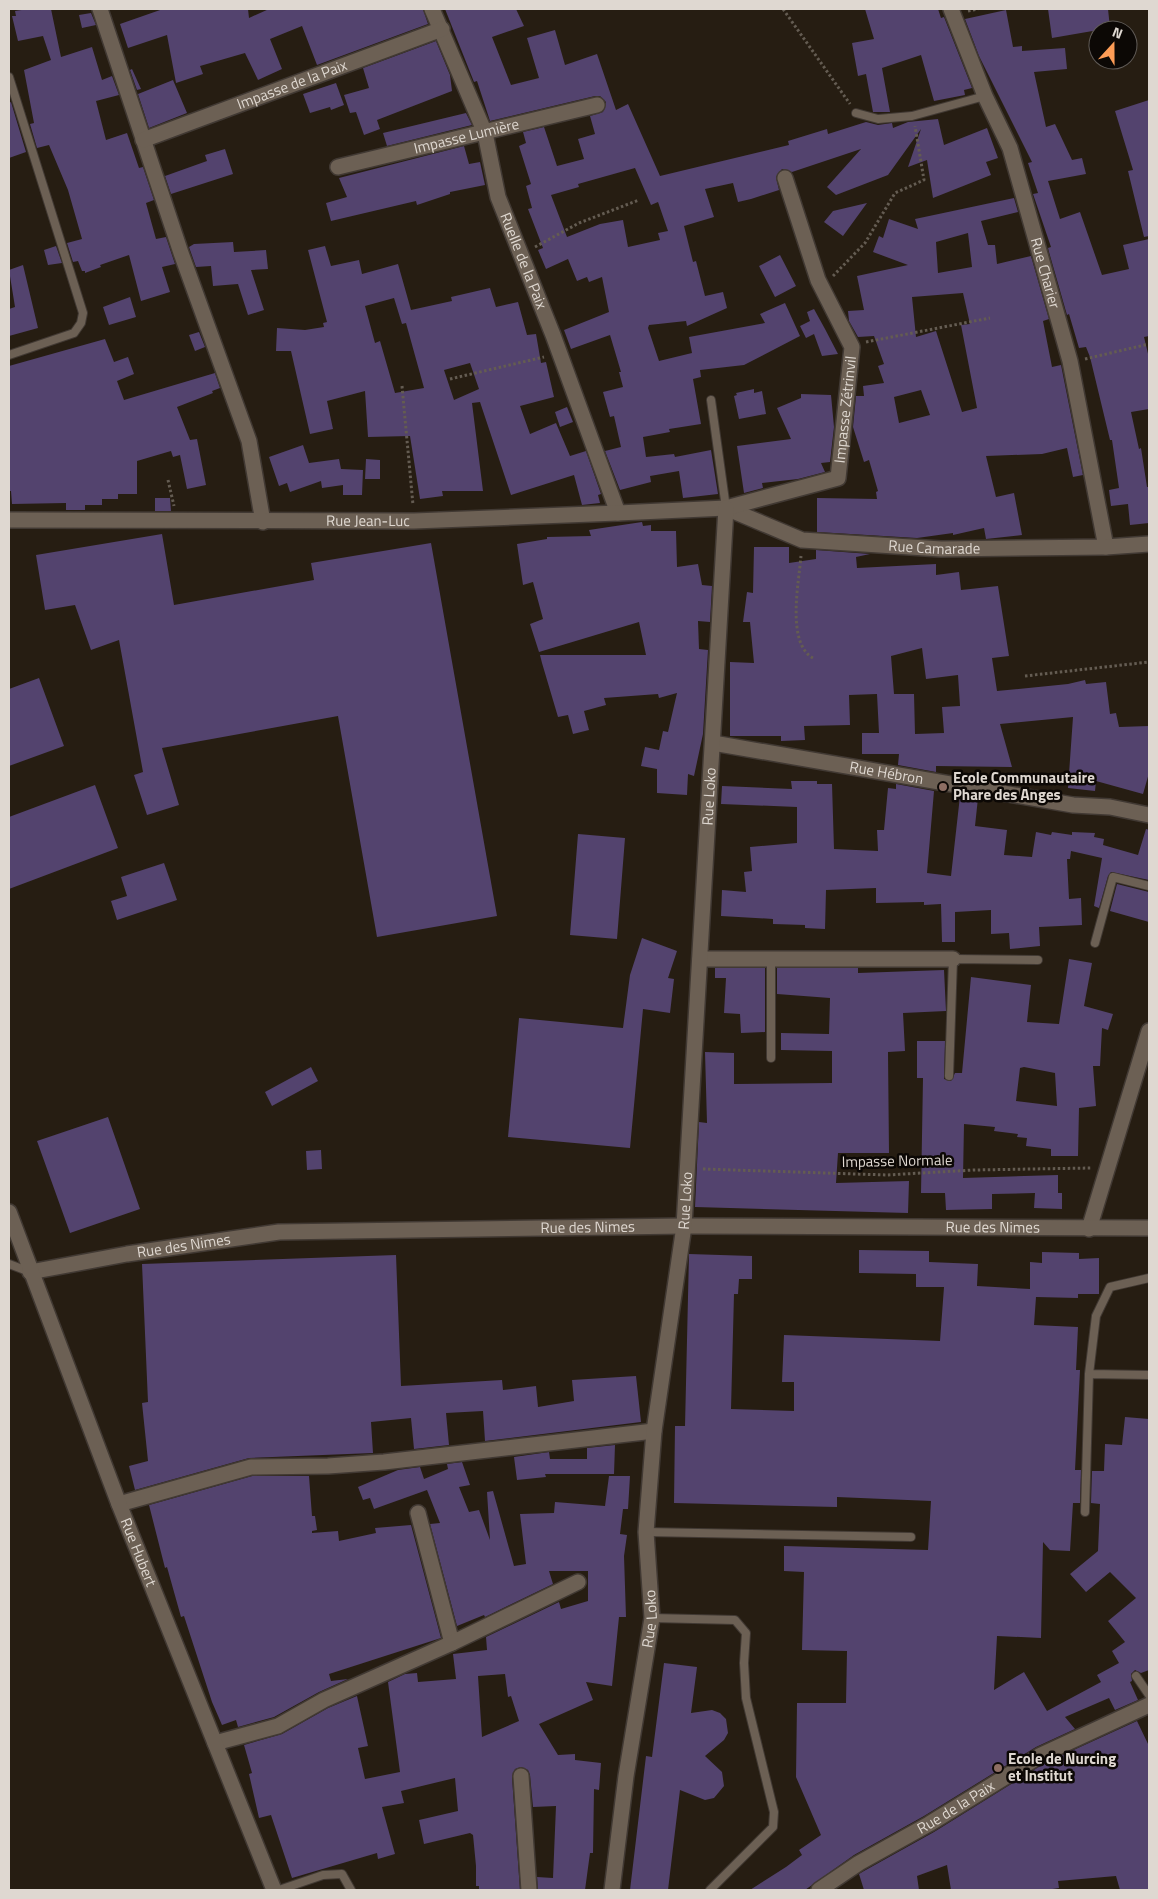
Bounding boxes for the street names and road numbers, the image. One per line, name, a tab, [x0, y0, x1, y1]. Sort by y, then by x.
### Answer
street label: Impasse de la Paix	[233, 53, 351, 115]
street label: Impasse Lumière	[411, 112, 521, 160]
street label: Ruelle de la Paix	[494, 209, 554, 313]
street label: Rue Charier	[1025, 235, 1067, 311]
street label: Impasse Zétrinvil	[828, 355, 862, 464]
street label: Rue Jean-Luc	[326, 509, 410, 532]
street label: Rue Camarade	[888, 534, 980, 560]
street label: Rue Hébron	[848, 755, 925, 790]
street label: Rue Loko	[695, 767, 722, 826]
street label: Impasse Normale	[841, 1148, 953, 1173]
street label: Rue Loko	[672, 1171, 698, 1230]
street label: Rue des Nimes	[540, 1215, 635, 1239]
street label: Rue des Nimes	[945, 1215, 1040, 1239]
street label: Rue des Nimes	[135, 1227, 232, 1263]
street label: Rue Hubert	[115, 1514, 163, 1590]
street label: Rue Loko	[635, 1589, 663, 1649]
street label: Rue de la Paix	[913, 1774, 999, 1840]

